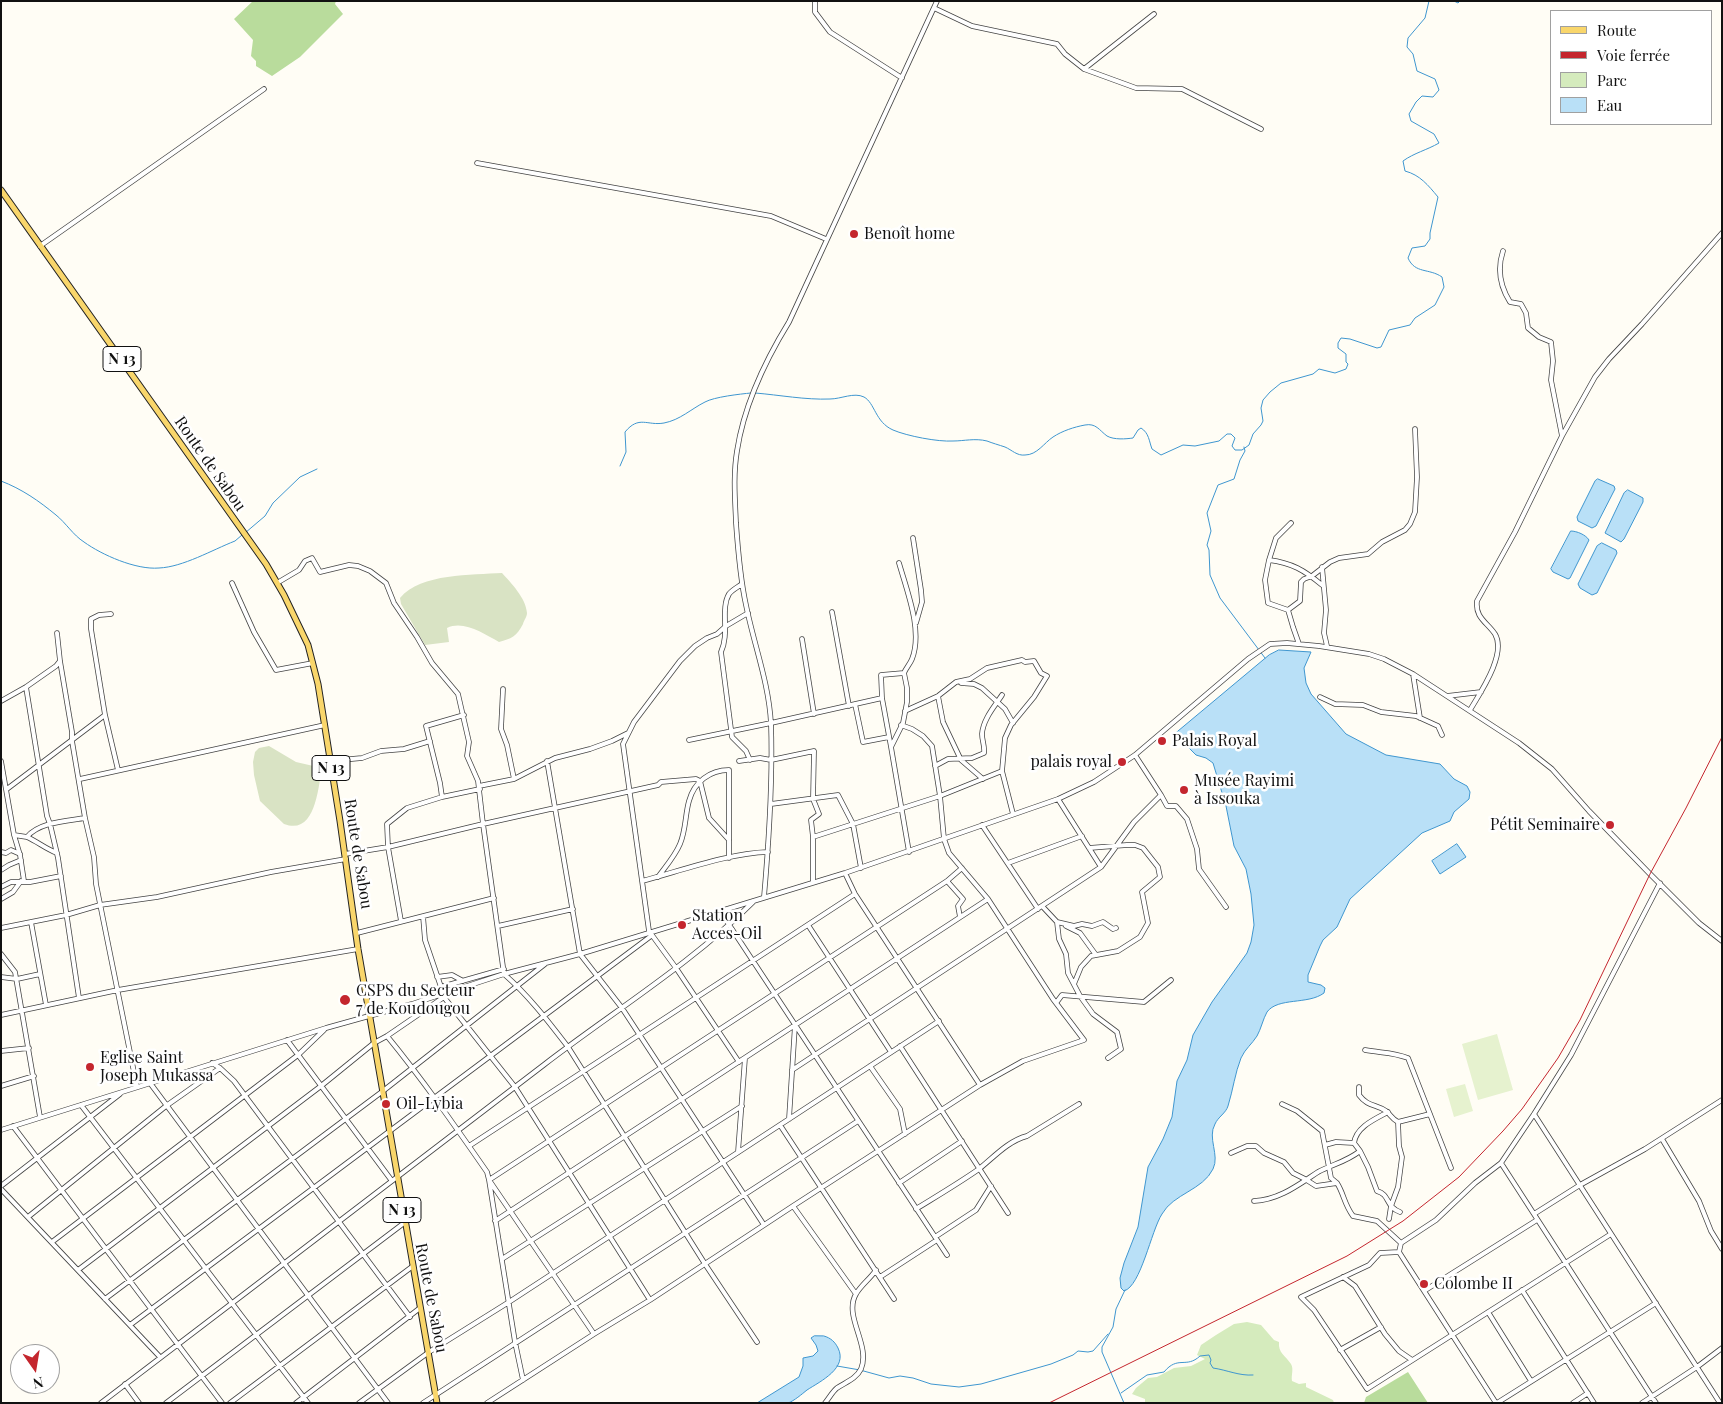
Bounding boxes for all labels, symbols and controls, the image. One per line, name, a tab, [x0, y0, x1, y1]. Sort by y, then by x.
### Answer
legend	[1550, 10, 1713, 125]
text: Route	[1597, 20, 1637, 40]
text: Voie ferrée	[1597, 45, 1670, 65]
text: Parc	[1597, 70, 1627, 90]
text: Eau	[1597, 95, 1622, 115]
place label: Benoît home	[864, 224, 955, 244]
marker: Benoît home	[848, 228, 860, 240]
road number: N 13	[103, 346, 141, 372]
street label: Route de Sabou	[170, 413, 250, 515]
place label: Palais Royal	[1172, 731, 1257, 751]
marker: Palais Royal	[1156, 735, 1168, 747]
place label: palais royal	[1030, 752, 1112, 772]
road number: N 13	[312, 756, 350, 780]
marker: palais royal	[1116, 756, 1128, 768]
place label: Musée Rayimi à Issouka	[1194, 771, 1294, 809]
marker: Musée Rayimi à Issouka	[1178, 784, 1190, 796]
street label: Route de Sabou	[340, 798, 376, 910]
place label: Pétit Seminaire	[1490, 815, 1600, 835]
marker: Pétit Seminaire	[1604, 819, 1616, 831]
place label: Station Acces-Oil	[692, 906, 762, 944]
marker: Station Acces-Oil	[676, 919, 688, 931]
place label: CSPS du Secteur 7 de Koudougou	[356, 981, 475, 1019]
marker: CSPS du Secteur 7 de Koudougou	[338, 993, 352, 1007]
place label: Eglise Saint Joseph Mukassa	[100, 1048, 214, 1086]
marker: Eglise Saint Joseph Mukassa	[84, 1061, 96, 1073]
place label: Oil-Lybia	[396, 1094, 463, 1114]
marker: Oil-Lybia	[380, 1098, 392, 1110]
road number: N 13	[383, 1198, 421, 1222]
street label: Route de Sabou	[411, 1242, 451, 1354]
place label: Colombe II	[1434, 1274, 1513, 1294]
marker: Colombe II	[1418, 1278, 1430, 1290]
north arrow	[10, 1344, 60, 1394]
text: N	[31, 1373, 45, 1394]

